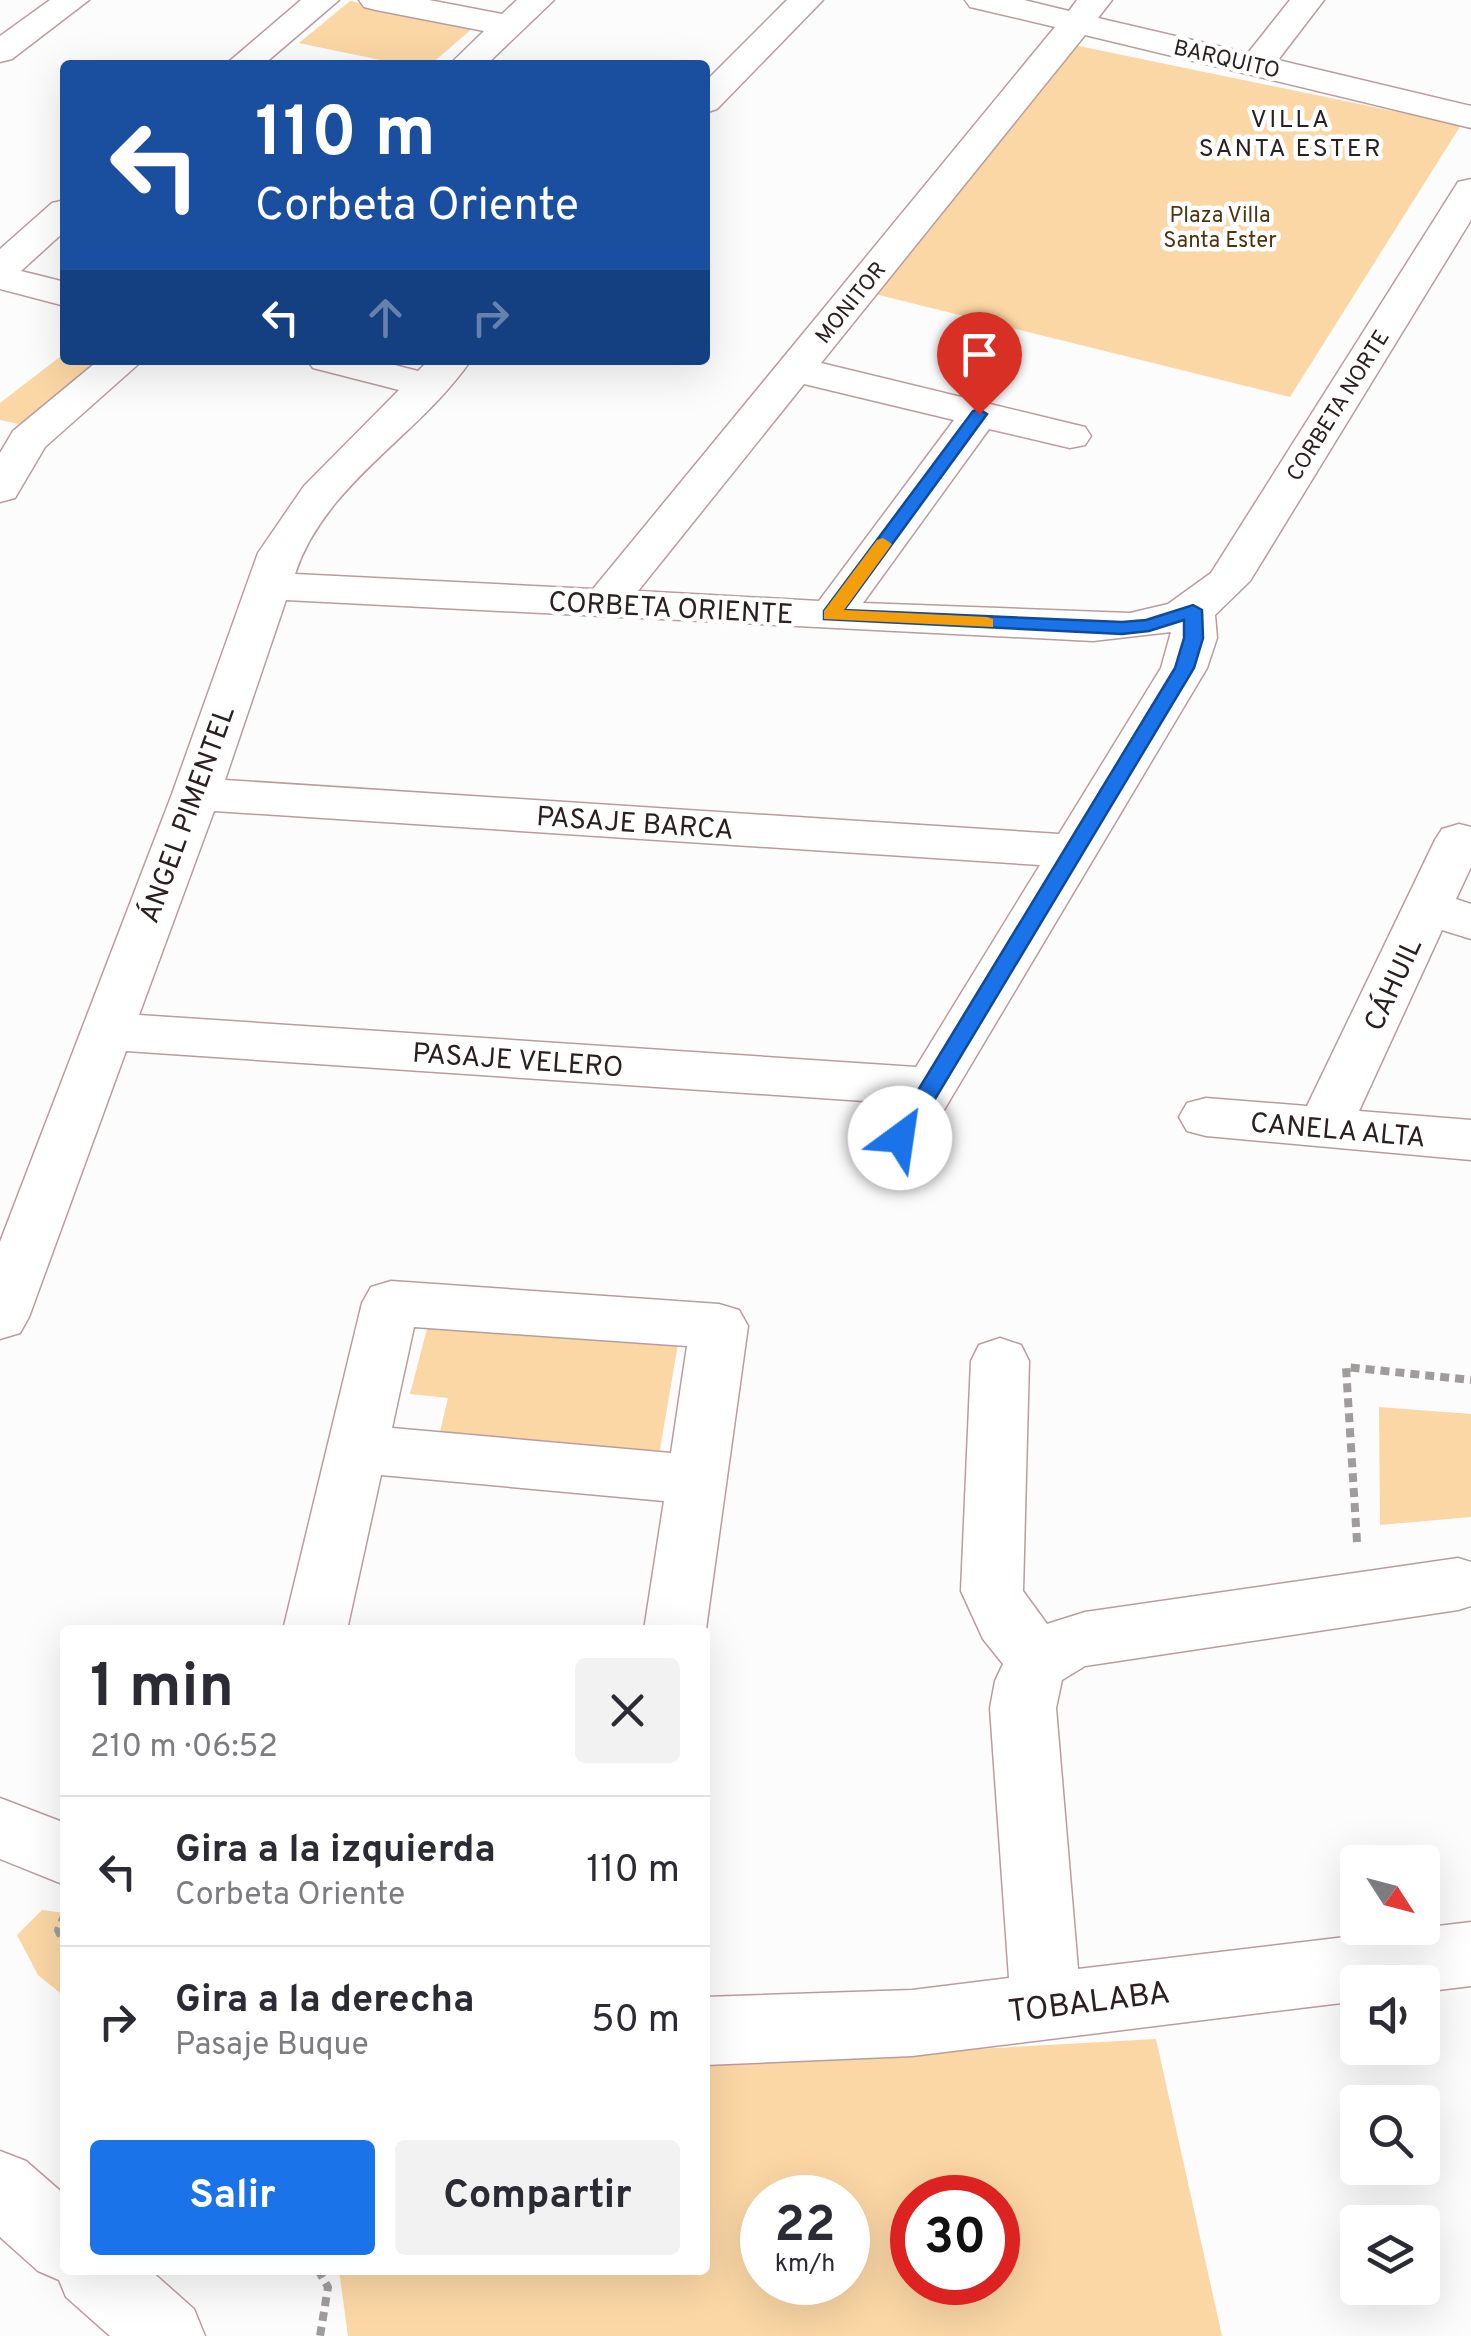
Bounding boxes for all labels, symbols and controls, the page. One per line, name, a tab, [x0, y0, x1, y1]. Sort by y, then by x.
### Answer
street label: BARQUITO	[1171, 35, 1282, 86]
text: 110 m	[255, 92, 436, 181]
icon: left	[90, 100, 220, 230]
district label: VILLA SANTA ESTER	[1199, 105, 1383, 166]
text: Corbeta Oriente	[255, 179, 579, 236]
park label: Plaza Villa Santa Ester	[1163, 203, 1277, 255]
street label: MONITOR	[811, 257, 893, 350]
icon: left	[253, 290, 308, 345]
icon: ahead	[358, 290, 413, 345]
icon: right	[463, 290, 518, 345]
pin	[937, 312, 1022, 415]
street label: CORBETA NORTE	[1282, 326, 1396, 487]
icon: arrive	[952, 327, 1007, 382]
street label: CORBETA ORIENTE	[547, 586, 794, 634]
street label: ÁNGEL PIMENTEL	[131, 701, 245, 929]
street label: PASAJE BARCA	[535, 800, 735, 850]
street label: CÁHUIL	[1356, 932, 1432, 1037]
street label: PASAJE VELERO	[411, 1037, 624, 1087]
position arrow	[848, 1086, 952, 1190]
street label: CANELA ALTA	[1249, 1106, 1427, 1158]
text: 1 min	[90, 1652, 234, 1728]
button: close	[575, 1658, 680, 1763]
text: 210 m · 06:52	[90, 1728, 278, 1768]
text: Gira a la izquierda	[175, 1827, 496, 1876]
icon: left	[90, 1844, 145, 1899]
north arrow	[1340, 1845, 1440, 1945]
map controls	[1340, 1845, 1440, 2305]
text: 110 m	[586, 1847, 680, 1896]
text: Corbeta Oriente	[175, 1876, 405, 1916]
button: sound	[1340, 1965, 1440, 2065]
street label: TOBALABA	[1006, 1974, 1173, 2034]
text: Gira a la derecha	[175, 1977, 474, 2026]
icon: right	[90, 1994, 145, 2049]
text: 50 m	[591, 1997, 680, 2046]
text: Pasaje Buque	[175, 2026, 369, 2066]
button: search	[1340, 2085, 1440, 2185]
button: Salir	[90, 2140, 375, 2255]
button: Compartir	[395, 2140, 680, 2255]
speed limit sign: 30	[890, 2175, 1020, 2305]
text: 22	[774, 2196, 836, 2259]
button: layers	[1340, 2205, 1440, 2305]
text: km/h	[775, 2249, 835, 2281]

